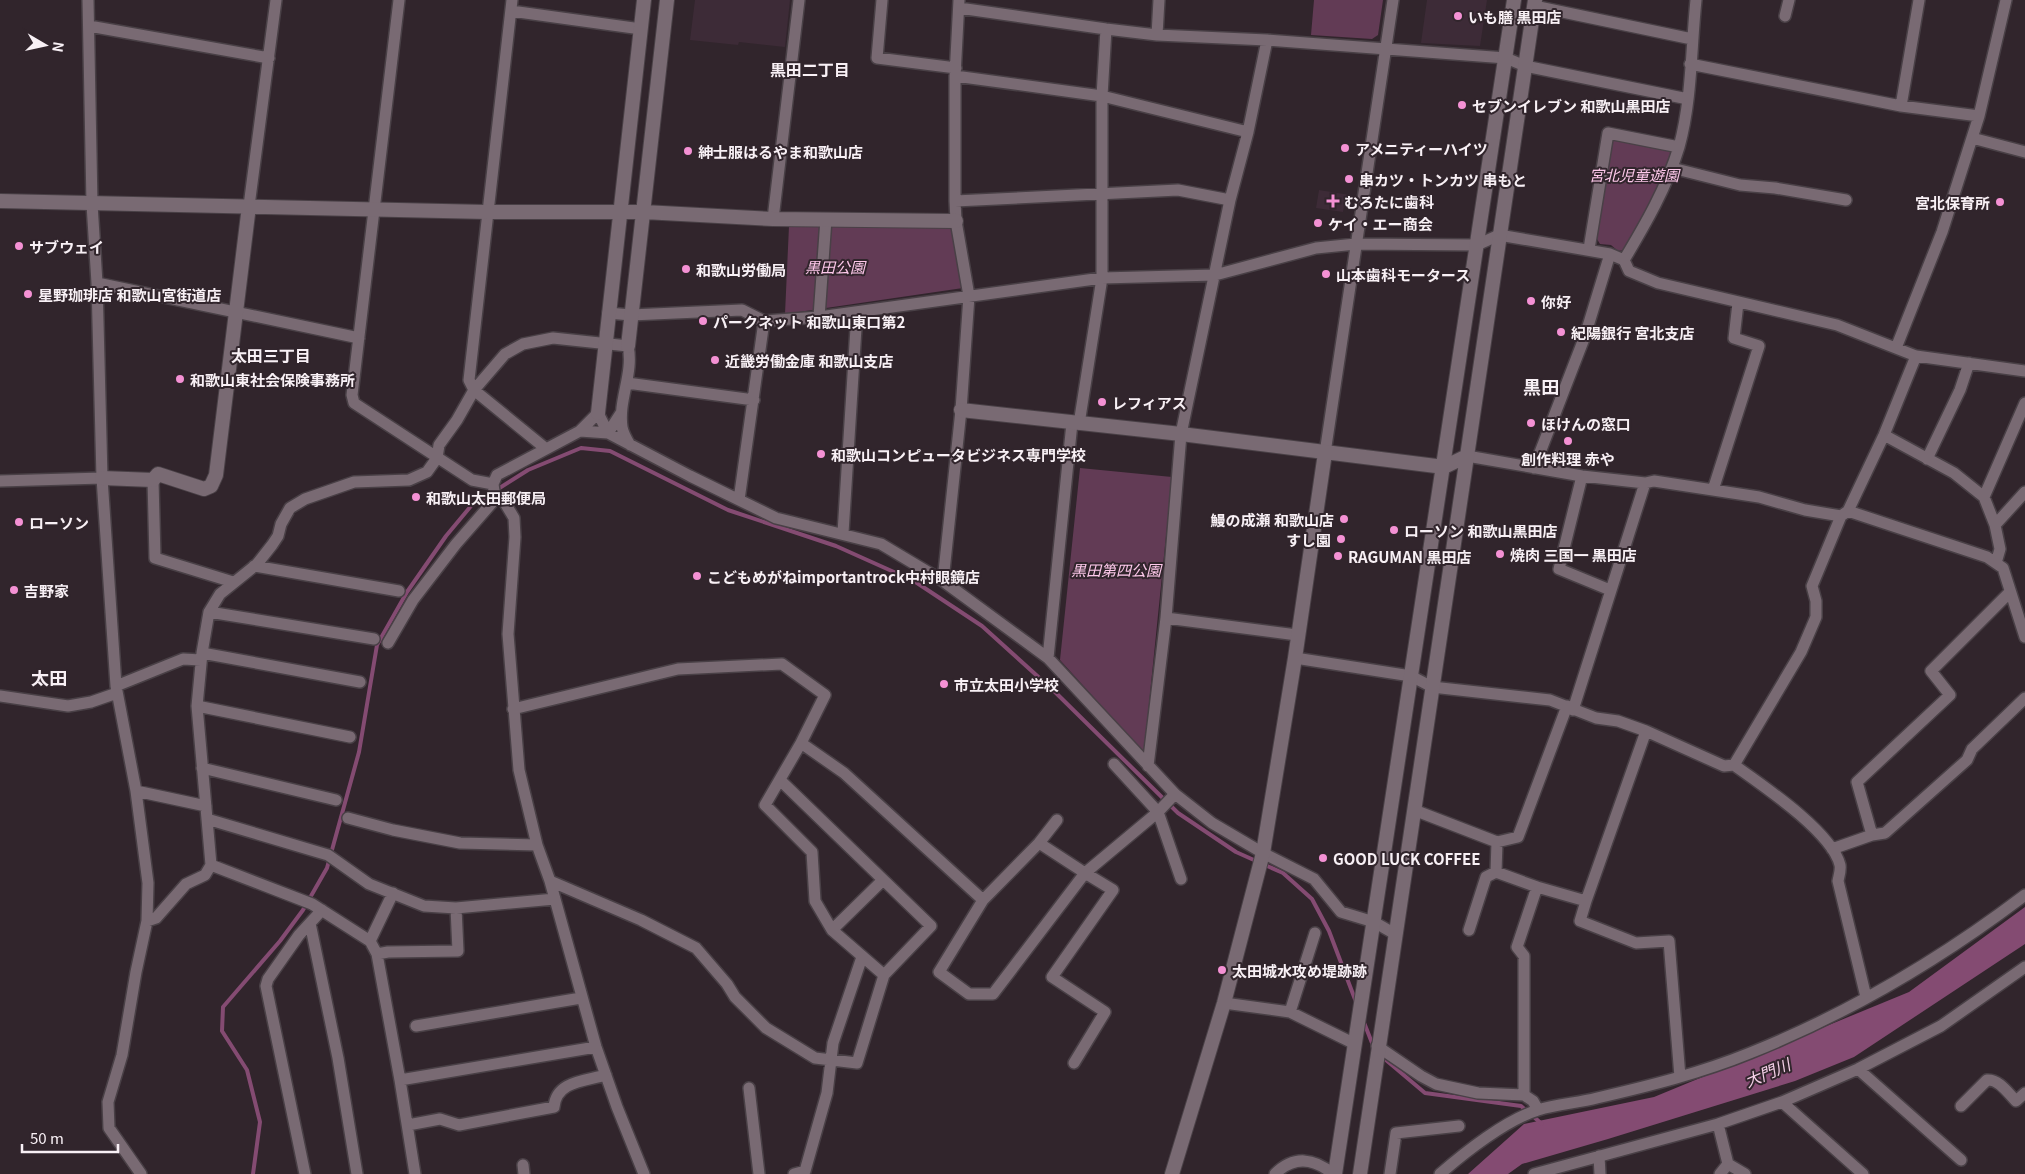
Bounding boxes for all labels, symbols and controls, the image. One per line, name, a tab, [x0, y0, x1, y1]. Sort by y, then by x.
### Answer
place label: いも膳 黒田店	[1468, 6, 1561, 27]
marker: いも膳 黒田店	[1452, 10, 1464, 22]
north arrow	[20, 20, 70, 70]
text: N	[48, 40, 70, 54]
district label: 黒田二丁目	[770, 57, 850, 81]
place label: セブンイレブン 和歌山黒田店	[1472, 95, 1670, 116]
marker: セブンイレブン 和歌山黒田店	[1456, 99, 1468, 111]
place label: アメニティーハイツ	[1355, 138, 1488, 159]
place label: 紳士服はるやま和歌山店	[698, 141, 863, 162]
marker: アメニティーハイツ	[1339, 142, 1351, 154]
marker: 紳士服はるやま和歌山店	[682, 145, 694, 157]
park label: 宮北児童遊園	[1589, 164, 1681, 185]
place label: 串カツ・トンカツ 串もと	[1359, 169, 1527, 190]
marker: 串カツ・トンカツ 串もと	[1343, 173, 1355, 185]
place label: むろたに歯科	[1344, 191, 1434, 212]
place label: 宮北保育所	[1915, 192, 1990, 213]
marker: むろたに歯科	[1326, 194, 1340, 208]
marker: 宮北保育所	[1994, 196, 2006, 208]
place label: ケイ・エー商会	[1328, 213, 1433, 234]
marker: ケイ・エー商会	[1312, 217, 1324, 229]
place label: サブウェイ	[29, 236, 104, 257]
marker: サブウェイ	[13, 240, 25, 252]
park label: 黒田公園	[805, 256, 867, 277]
place label: 和歌山労働局	[696, 259, 786, 280]
marker: 和歌山労働局	[680, 263, 692, 275]
place label: 山本歯科モータース	[1336, 264, 1470, 285]
marker: 山本歯科モータース	[1320, 268, 1332, 280]
place label: 星野珈琲店 和歌山宮街道店	[38, 284, 221, 305]
marker: 星野珈琲店 和歌山宮街道店	[22, 288, 34, 300]
place label: 你好	[1541, 291, 1571, 312]
marker: 你好	[1525, 295, 1537, 307]
place label: パークネット 和歌山東口第2	[713, 311, 905, 332]
marker: パークネット 和歌山東口第2	[697, 315, 709, 327]
place label: 紀陽銀行 宮北支店	[1571, 322, 1694, 343]
marker: 紀陽銀行 宮北支店	[1555, 326, 1567, 338]
district label: 太田三丁目	[231, 343, 311, 367]
place label: 近畿労働金庫 和歌山支店	[725, 350, 893, 371]
marker: 近畿労働金庫 和歌山支店	[709, 354, 721, 366]
place label: 和歌山東社会保険事務所	[190, 369, 355, 390]
marker: 和歌山東社会保険事務所	[174, 373, 186, 385]
district label: 黒田	[1523, 373, 1559, 399]
place label: レフィアス	[1112, 392, 1187, 413]
marker: レフィアス	[1096, 396, 1108, 408]
place label: ほけんの窓口	[1541, 413, 1631, 434]
marker: ほけんの窓口	[1525, 417, 1537, 429]
marker: 創作料理 赤や	[1562, 435, 1574, 447]
place label: 和歌山コンピュータビジネス専門学校	[831, 444, 1086, 465]
marker: 和歌山コンピュータビジネス専門学校	[815, 448, 827, 460]
place label: 創作料理 赤や	[1521, 448, 1615, 469]
place label: 和歌山太田郵便局	[426, 487, 546, 508]
marker: 和歌山太田郵便局	[410, 491, 422, 503]
place label: 鰻の成瀬 和歌山店	[1211, 509, 1334, 530]
place label: ローソン	[29, 512, 89, 533]
marker: 鰻の成瀬 和歌山店	[1338, 513, 1350, 525]
marker: ローソン	[13, 516, 25, 528]
place label: ローソン 和歌山黒田店	[1404, 520, 1557, 541]
marker: ローソン 和歌山黒田店	[1388, 524, 1400, 536]
place label: すし園	[1286, 529, 1331, 550]
marker: すし園	[1335, 533, 1347, 545]
place label: 焼肉 三国一 黒田店	[1510, 544, 1637, 565]
place label: RAGUMAN 黒田店	[1348, 546, 1471, 567]
marker: 焼肉 三国一 黒田店	[1494, 548, 1506, 560]
marker: RAGUMAN 黒田店	[1332, 550, 1344, 562]
park label: 黒田第四公園	[1071, 559, 1163, 580]
place label: こどもめがねimportantrock中村眼鏡店	[707, 566, 980, 587]
marker: こどもめがねimportantrock中村眼鏡店	[691, 570, 703, 582]
place label: 吉野家	[24, 580, 69, 601]
marker: 吉野家	[8, 584, 20, 596]
district label: 太田	[31, 664, 67, 690]
place label: 市立太田小学校	[954, 674, 1059, 695]
marker: 市立太田小学校	[938, 678, 950, 690]
place label: GOOD LUCK COFFEE	[1333, 848, 1480, 869]
marker: GOOD LUCK COFFEE	[1317, 852, 1329, 864]
place label: 太田城水攻め堤跡跡	[1232, 960, 1367, 981]
marker: 太田城水攻め堤跡跡	[1216, 964, 1228, 976]
water label: 大門川	[1740, 1051, 1796, 1092]
scale bar	[22, 1122, 119, 1154]
text: 50 m	[30, 1127, 64, 1148]

